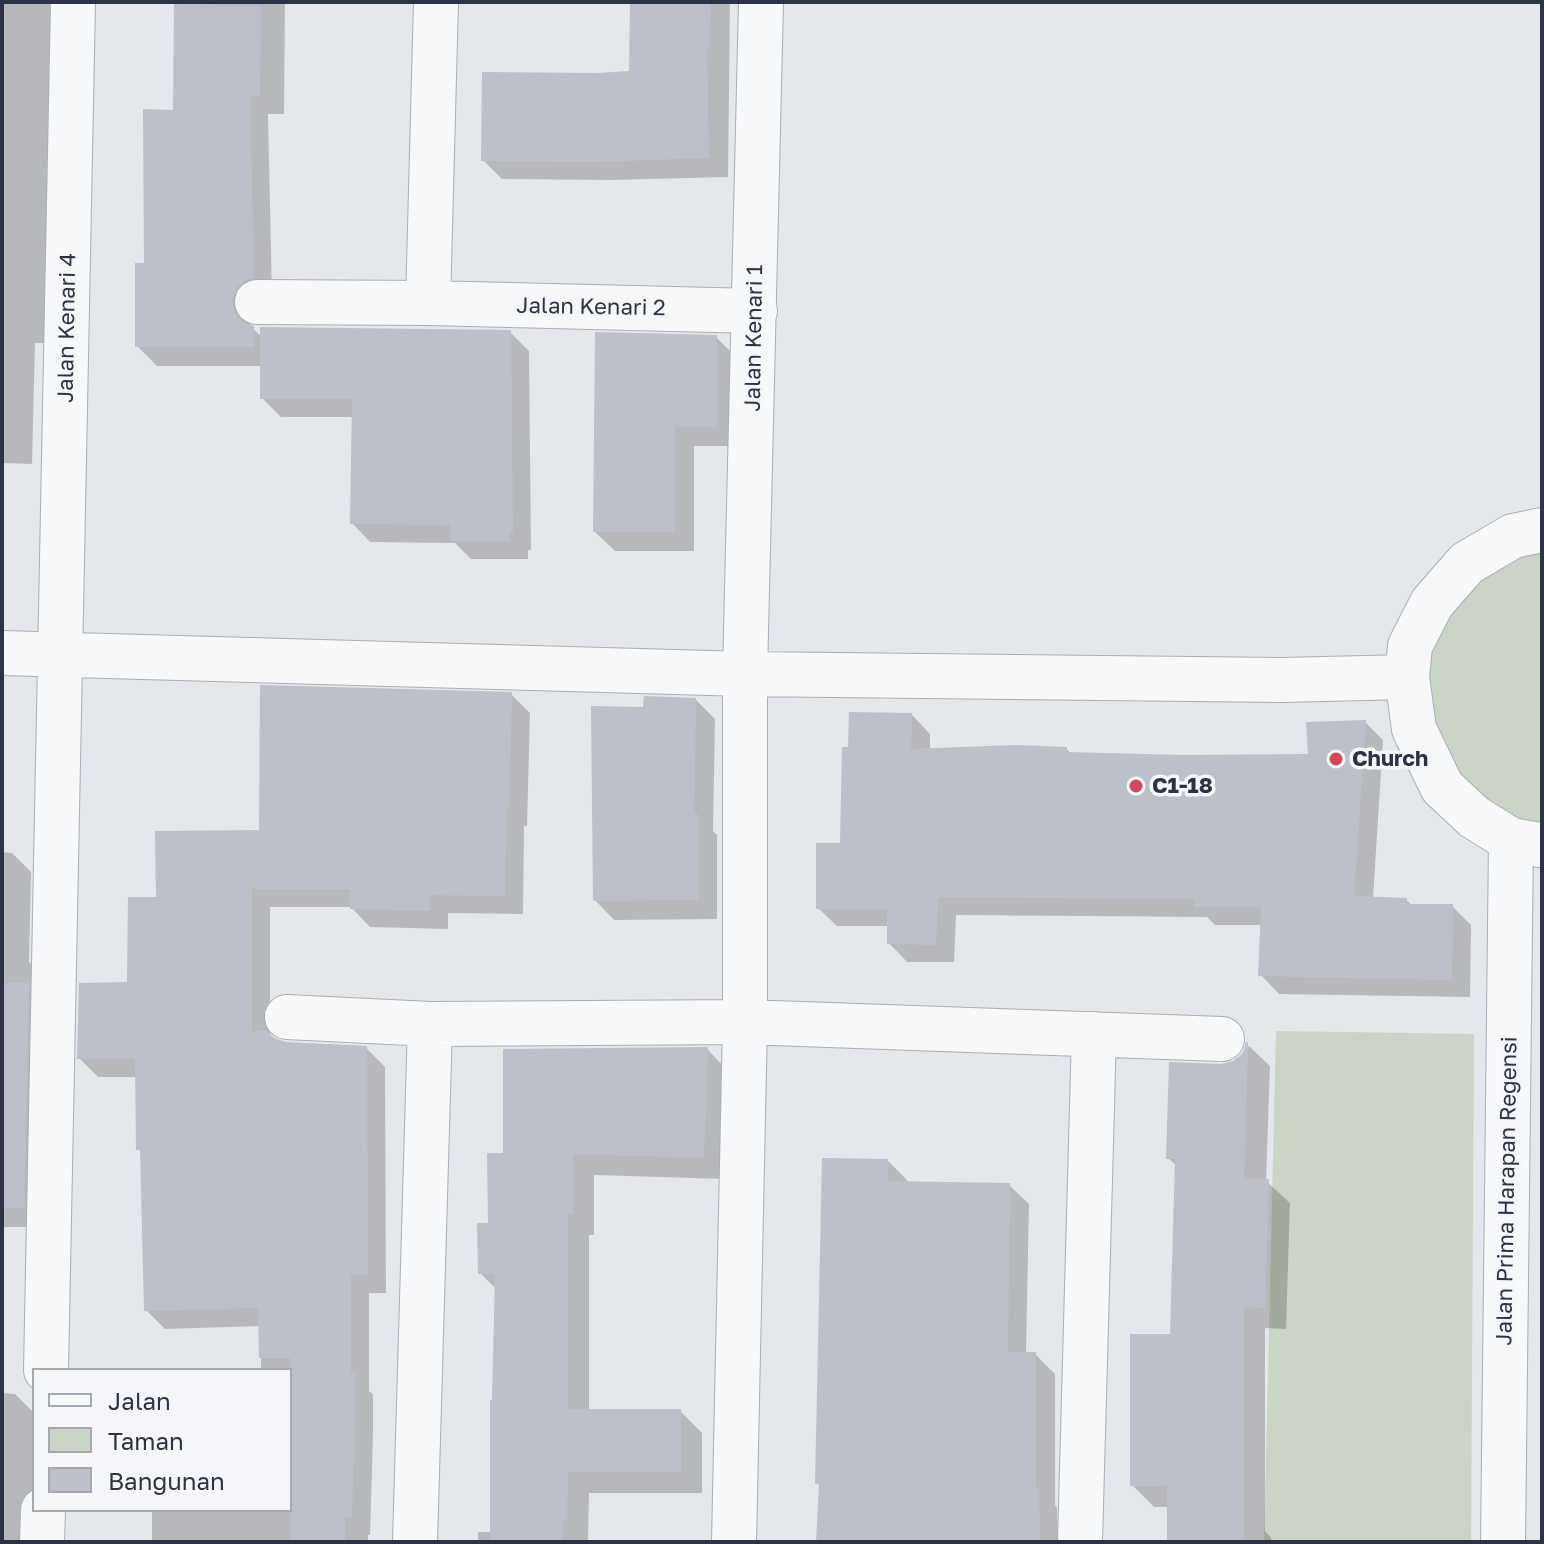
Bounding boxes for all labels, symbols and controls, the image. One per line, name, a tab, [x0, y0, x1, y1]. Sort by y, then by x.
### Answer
street label: Jalan Kenari 4	[52, 253, 82, 403]
street label: Jalan Kenari 1	[740, 264, 768, 412]
street label: Jalan Kenari 2	[516, 292, 666, 322]
place label: Church	[1352, 746, 1428, 772]
marker: Church	[1327, 750, 1345, 768]
place label: C1-18	[1152, 773, 1213, 799]
marker: C1-18	[1127, 777, 1145, 795]
street label: Jalan Prima Harapan Regensi	[1491, 1036, 1523, 1346]
legend	[32, 1368, 292, 1512]
text: Jalan	[108, 1386, 171, 1415]
text: Taman	[108, 1426, 184, 1455]
text: Bangunan	[108, 1466, 225, 1495]

